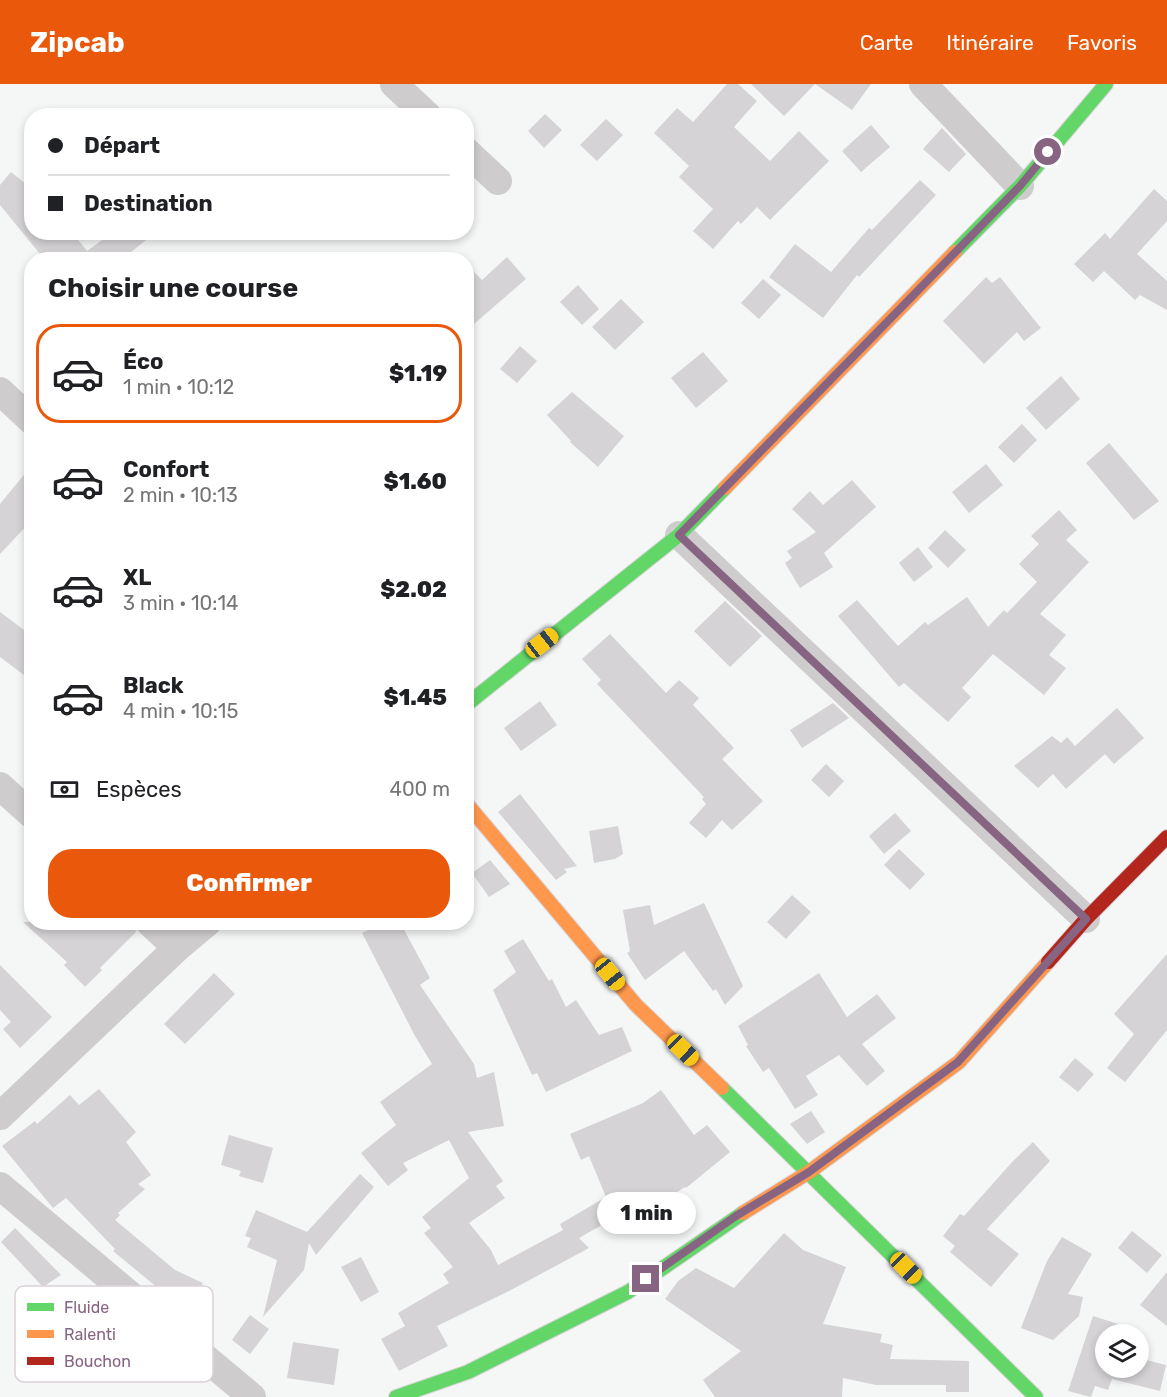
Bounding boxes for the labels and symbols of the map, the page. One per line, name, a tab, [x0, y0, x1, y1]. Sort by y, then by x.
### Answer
route start	[1034, 138, 1061, 165]
car	[522, 625, 562, 661]
car	[592, 954, 628, 994]
car	[664, 1031, 702, 1069]
callout: 1 min	[596, 1192, 696, 1234]
car	[887, 1249, 925, 1287]
route end	[632, 1265, 659, 1292]
legend	[15, 1286, 213, 1382]
text: Fluide	[64, 1298, 109, 1317]
text: Ralenti	[64, 1325, 116, 1344]
text: Bouchon	[64, 1352, 131, 1371]

